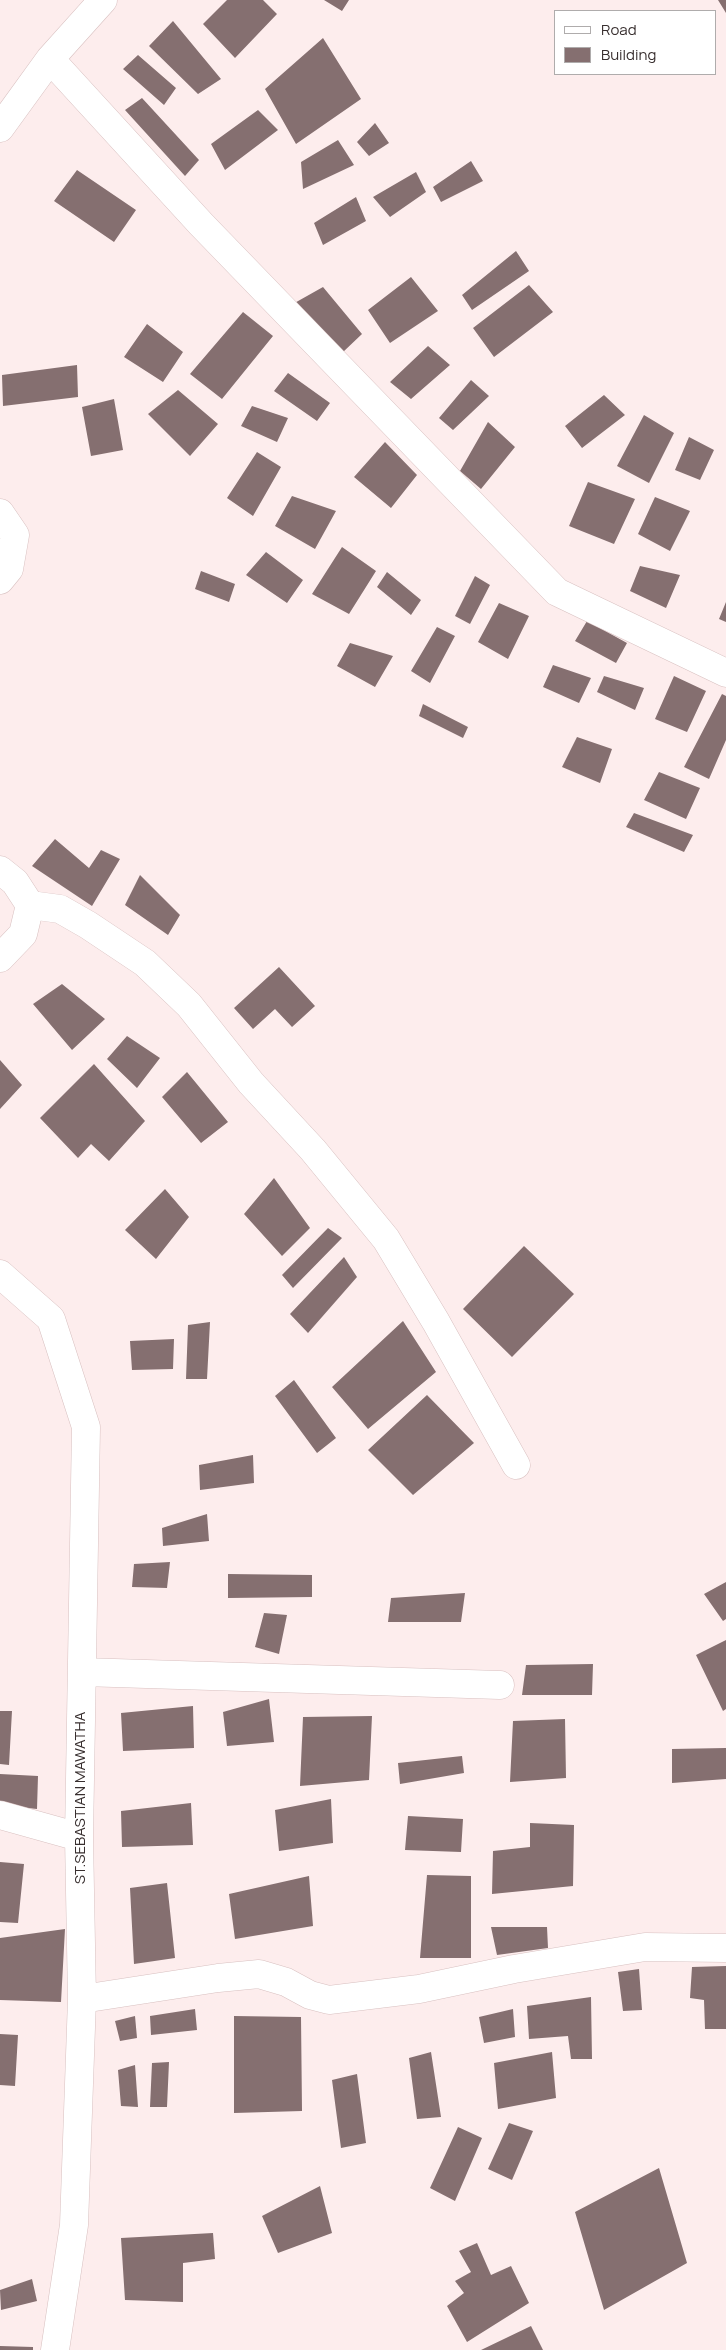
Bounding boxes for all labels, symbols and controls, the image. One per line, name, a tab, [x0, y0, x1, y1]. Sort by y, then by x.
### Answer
legend	[554, 10, 716, 75]
text: Road	[601, 19, 637, 40]
text: Building	[601, 44, 656, 65]
street label: ST.SEBASTIAN MAWATHA	[72, 1712, 90, 1884]

